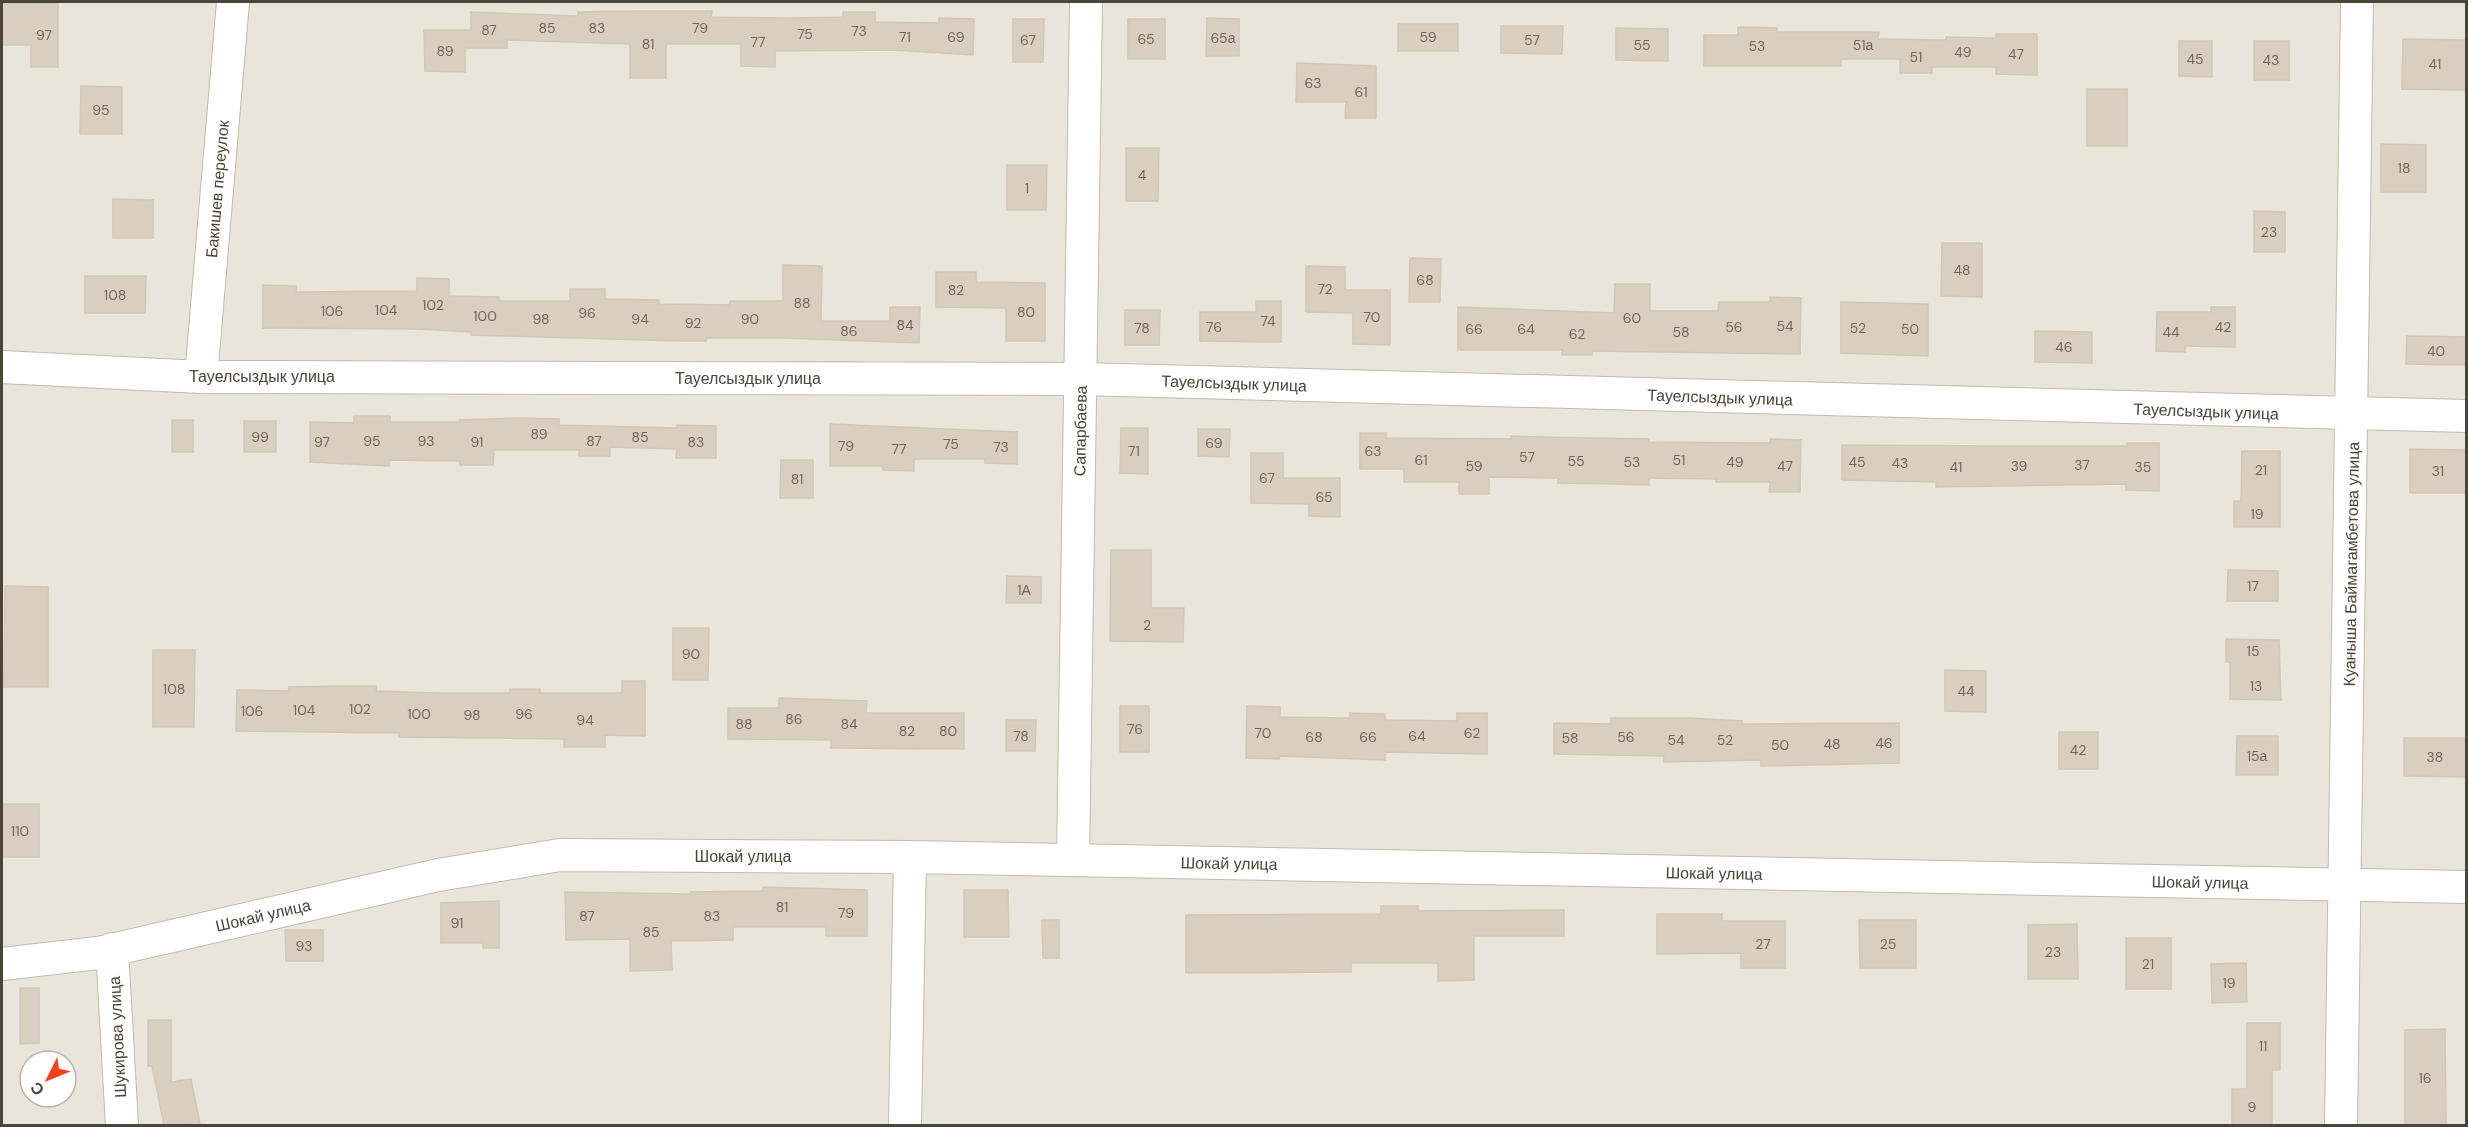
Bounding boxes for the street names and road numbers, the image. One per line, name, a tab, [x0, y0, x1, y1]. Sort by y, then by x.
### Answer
street label: Бакишев переулок	[201, 118, 234, 259]
street label: Тауелсыздык улица	[189, 366, 335, 387]
street label: Тауелсыздык улица	[675, 368, 821, 389]
street label: Тауелсыздык улица	[1161, 370, 1307, 397]
street label: Тауелсыздык улица	[1647, 384, 1793, 411]
street label: Сапарбаева	[1069, 385, 1092, 477]
street label: Тауелсыздык улица	[2133, 398, 2279, 425]
street label: Куаныша Баймагамбетова улица	[2339, 441, 2364, 687]
street label: Шокай улица	[695, 846, 792, 867]
street label: Шокай улица	[1180, 852, 1278, 875]
street label: Шокай улица	[1665, 862, 1763, 885]
street label: Шокай улица	[2151, 871, 2249, 894]
street label: Шокай улица	[213, 894, 313, 937]
street label: Шукирова улица	[104, 975, 131, 1098]

